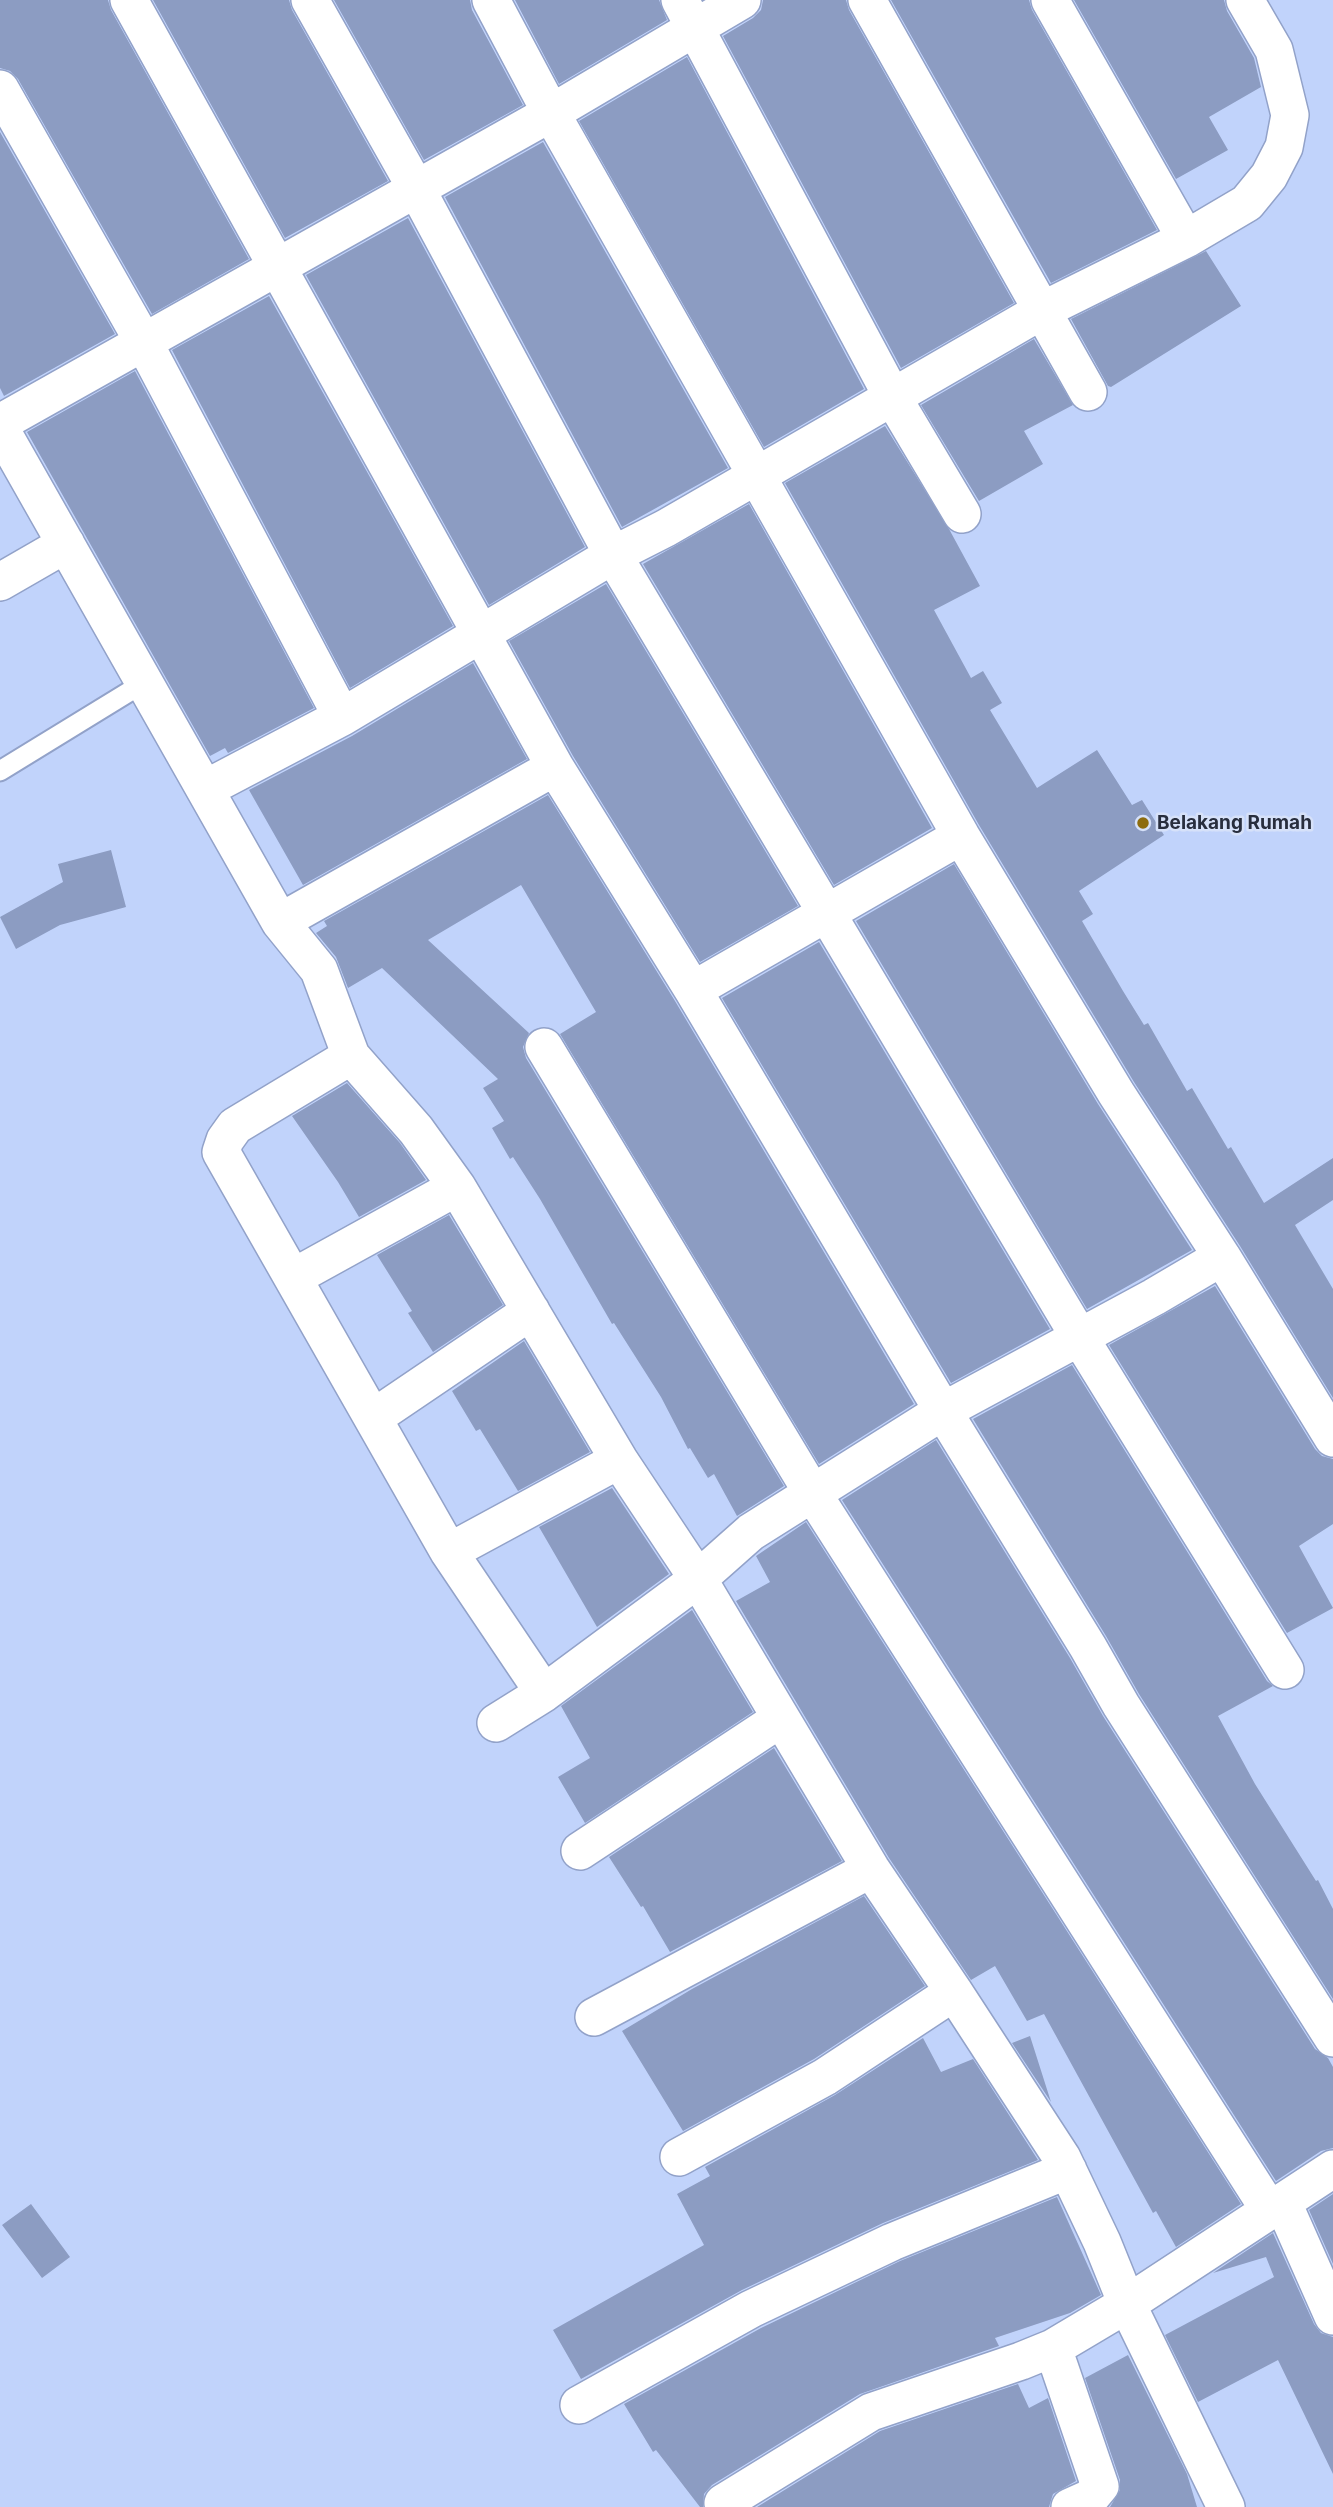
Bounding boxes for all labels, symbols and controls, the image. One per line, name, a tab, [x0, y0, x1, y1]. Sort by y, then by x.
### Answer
place label: Belakang Rumah	[1157, 812, 1312, 834]
marker: Belakang Rumah	[1135, 815, 1151, 831]

